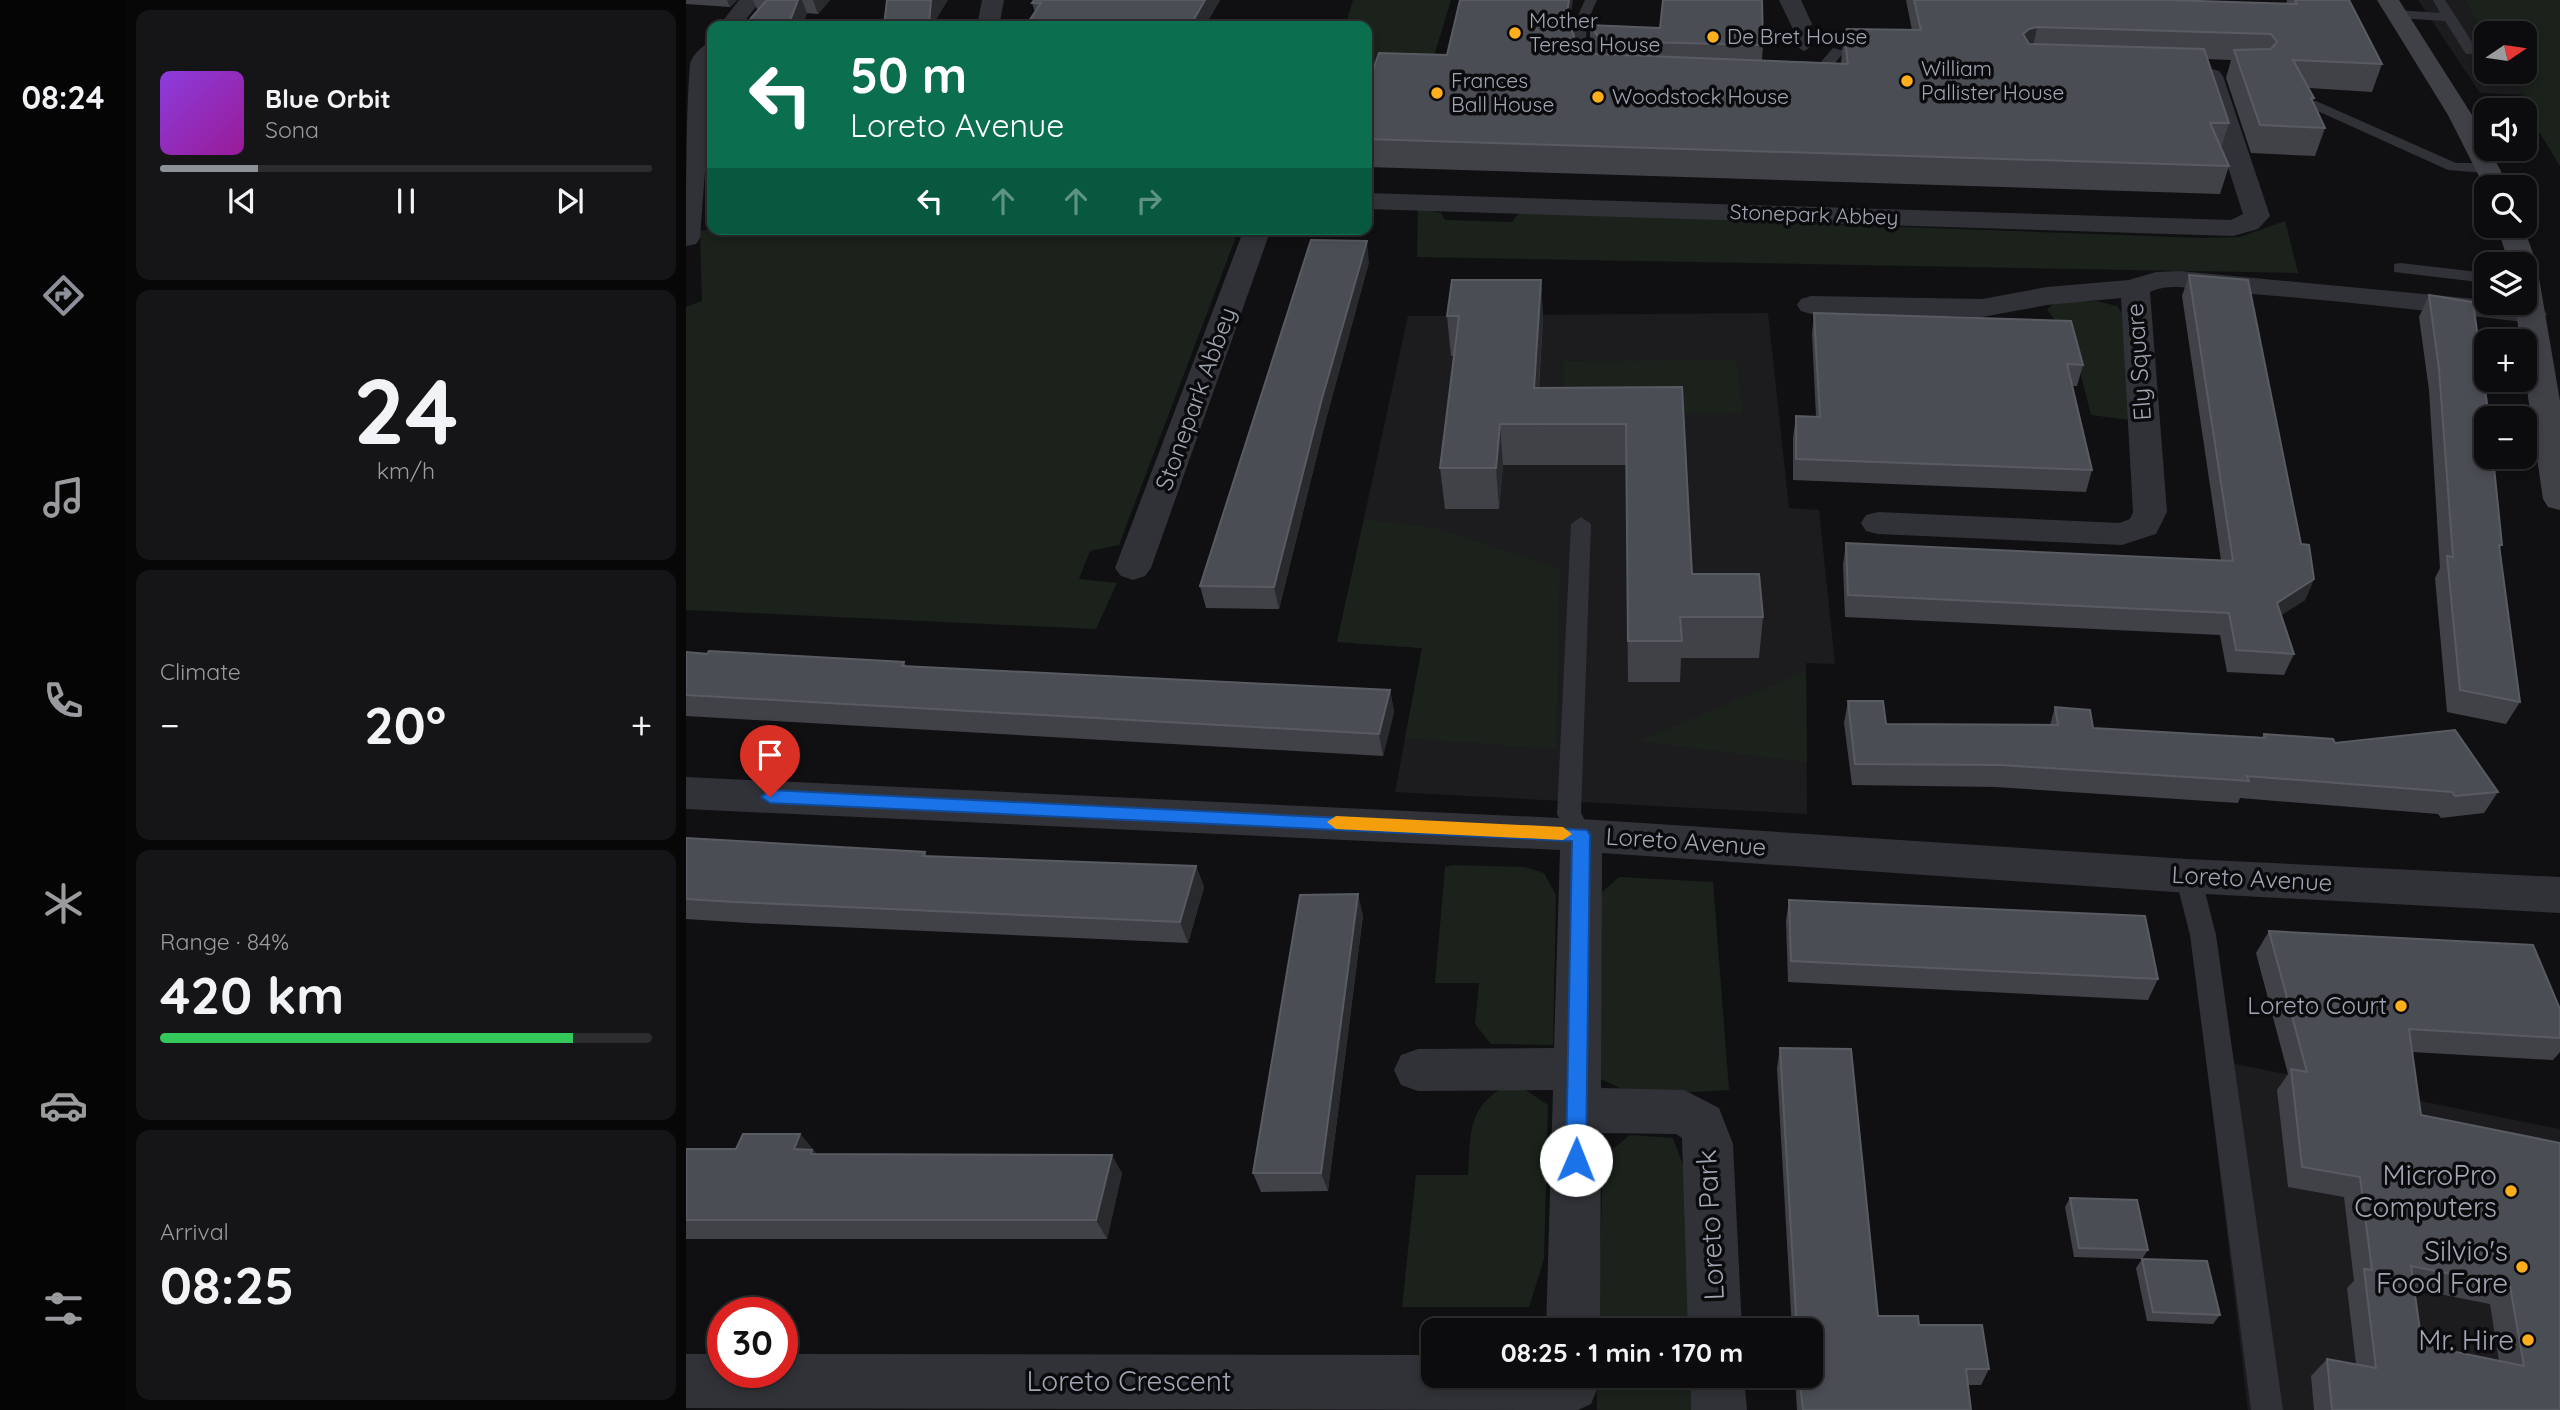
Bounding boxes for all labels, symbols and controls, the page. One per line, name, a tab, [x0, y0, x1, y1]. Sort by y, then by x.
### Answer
place label: Mother Teresa House	[1529, 7, 1660, 57]
north arrow	[2474, 21, 2538, 84]
map controls	[2474, 21, 2537, 469]
place label: De Bret House	[1727, 23, 1867, 49]
marker: Mother Teresa House	[1507, 25, 1523, 41]
marker: De Bret House	[1705, 29, 1721, 45]
text: 50 m	[850, 44, 967, 105]
icon: left	[735, 49, 826, 140]
place label: William Pallister House	[1921, 55, 2064, 105]
place label: Frances Ball House	[1451, 67, 1554, 117]
marker: William Pallister House	[1899, 73, 1915, 89]
text: 08:24	[22, 77, 104, 117]
text: Blue Orbit	[265, 82, 391, 115]
place label: Woodstock House	[1612, 83, 1789, 109]
marker: Frances Ball House	[1429, 85, 1445, 101]
marker: Woodstock House	[1590, 89, 1606, 105]
button: sound	[2474, 98, 2537, 161]
text: Loreto Avenue	[850, 105, 1064, 145]
text: Sona	[265, 115, 319, 144]
button: search	[2474, 175, 2537, 238]
icon: previous	[223, 182, 261, 220]
icon: pause	[387, 182, 425, 220]
icon: next	[551, 182, 589, 220]
icon: left	[911, 182, 949, 220]
icon: ahead	[984, 182, 1022, 220]
icon: ahead	[1057, 182, 1095, 220]
icon: right	[1130, 182, 1168, 220]
street label: Stonepark Abbey	[1729, 198, 1899, 230]
button: layers	[2474, 252, 2537, 315]
icon: directions	[39, 271, 88, 320]
street label: Ely Square	[2119, 302, 2157, 422]
street label: Stonepark Abbey	[1148, 303, 1242, 494]
button: +	[2474, 329, 2537, 392]
text: 24	[353, 353, 459, 467]
button: −	[2474, 406, 2537, 469]
text: km/h	[377, 456, 435, 485]
icon: music	[39, 473, 88, 522]
text: Climate	[160, 657, 241, 686]
icon: phone	[39, 676, 88, 725]
text: 20°	[364, 692, 446, 757]
text: −	[160, 701, 180, 749]
text: +	[631, 701, 652, 749]
pin	[740, 725, 800, 797]
icon: arrive	[751, 736, 789, 774]
street label: Loreto Avenue	[1605, 820, 1767, 862]
street label: Loreto Avenue	[2171, 859, 2333, 897]
icon: climate	[39, 879, 88, 928]
text: Range · 84%	[160, 927, 289, 956]
text: 420 km	[160, 962, 344, 1027]
place label: Loreto Court	[2247, 990, 2387, 1020]
marker: Loreto Court	[2393, 998, 2409, 1014]
icon: car	[39, 1081, 88, 1130]
position arrow	[1539, 1123, 1613, 1197]
street label: Loreto Park	[1688, 1149, 1731, 1301]
place label: MicroPro Computers	[2354, 1157, 2497, 1224]
marker: MicroPro Computers	[2503, 1183, 2519, 1199]
text: Arrival	[160, 1217, 229, 1246]
place label: Silvio's Food Fare	[2376, 1233, 2508, 1300]
text: 08:25	[160, 1252, 294, 1317]
marker: Silvio's Food Fare	[2514, 1259, 2530, 1275]
icon: filters	[39, 1284, 88, 1333]
speed limit sign: 30	[707, 1297, 798, 1388]
place label: Mr. Hire	[2418, 1322, 2514, 1357]
marker: Mr. Hire	[2520, 1332, 2536, 1348]
text: 08:25 · 1 min · 170 m	[1501, 1336, 1743, 1369]
street label: Loreto Crescent	[1026, 1363, 1232, 1398]

